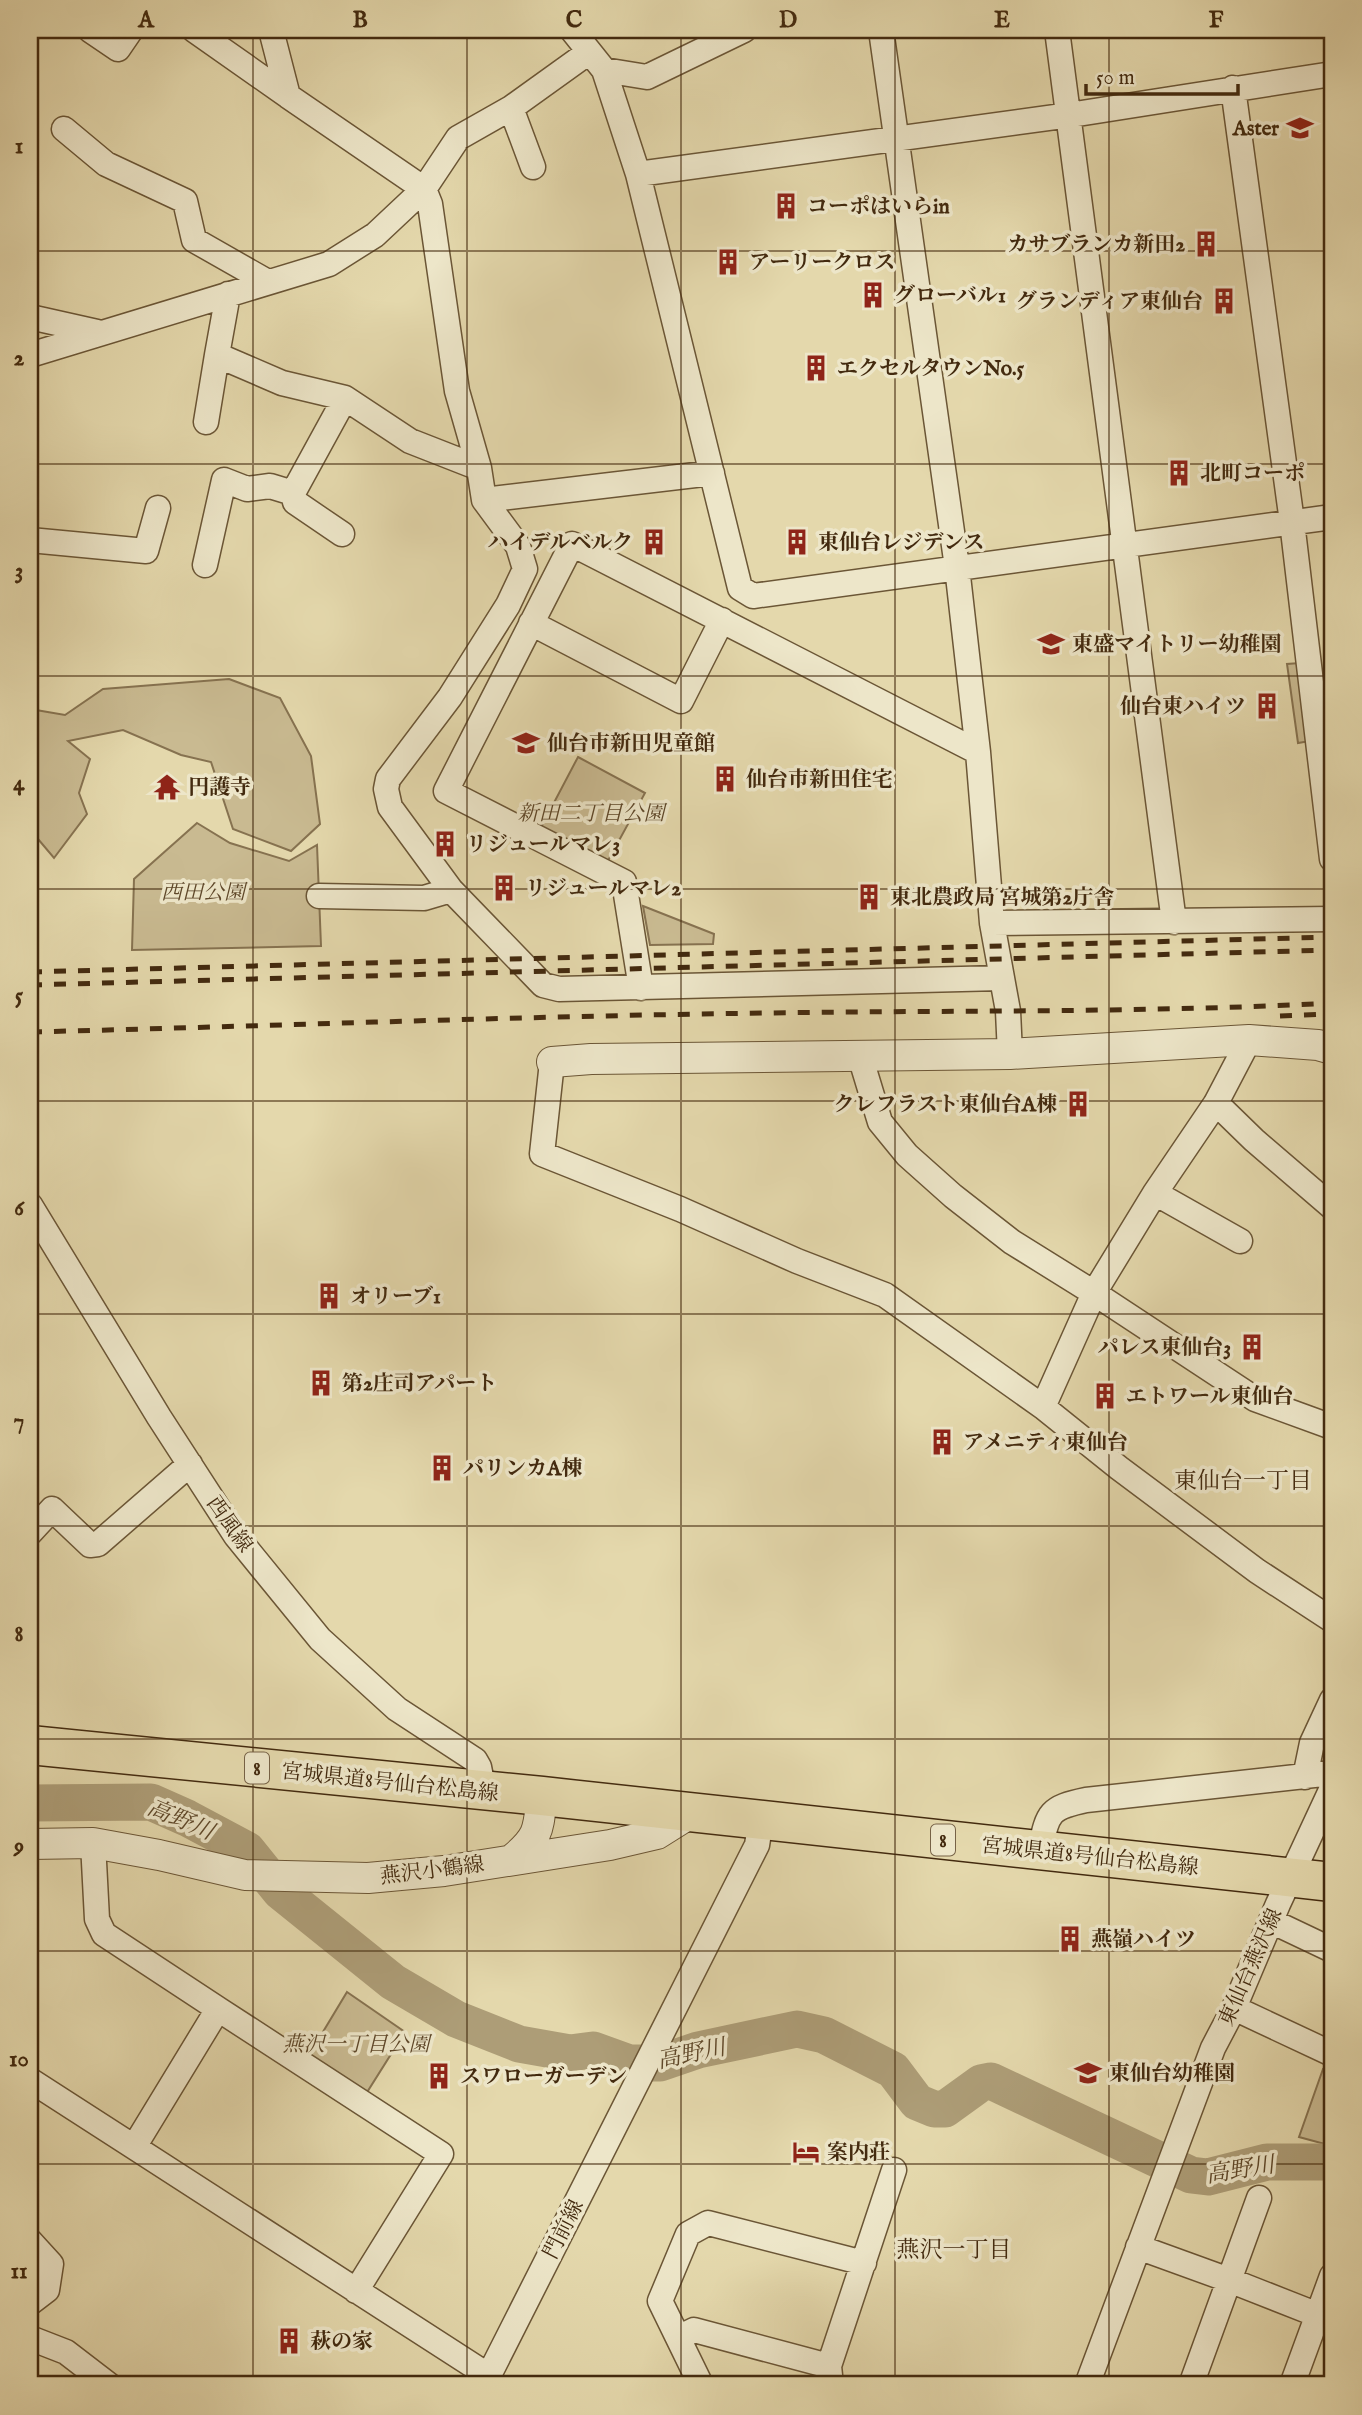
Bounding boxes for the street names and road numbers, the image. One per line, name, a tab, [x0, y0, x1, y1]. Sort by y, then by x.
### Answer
street label: 西風線	[200, 1491, 258, 1558]
road number: 8	[245, 1752, 269, 1784]
street label: 宮城県道8号仙台松島線	[280, 1759, 500, 1808]
road number: 8	[931, 1824, 955, 1856]
street label: 宮城県道8号仙台松島線	[980, 1833, 1200, 1882]
street label: 燕沢小鶴線	[378, 1852, 486, 1891]
street label: 東仙台燕沢線	[1213, 1905, 1289, 2031]
street label: 門前線	[538, 2195, 591, 2264]

